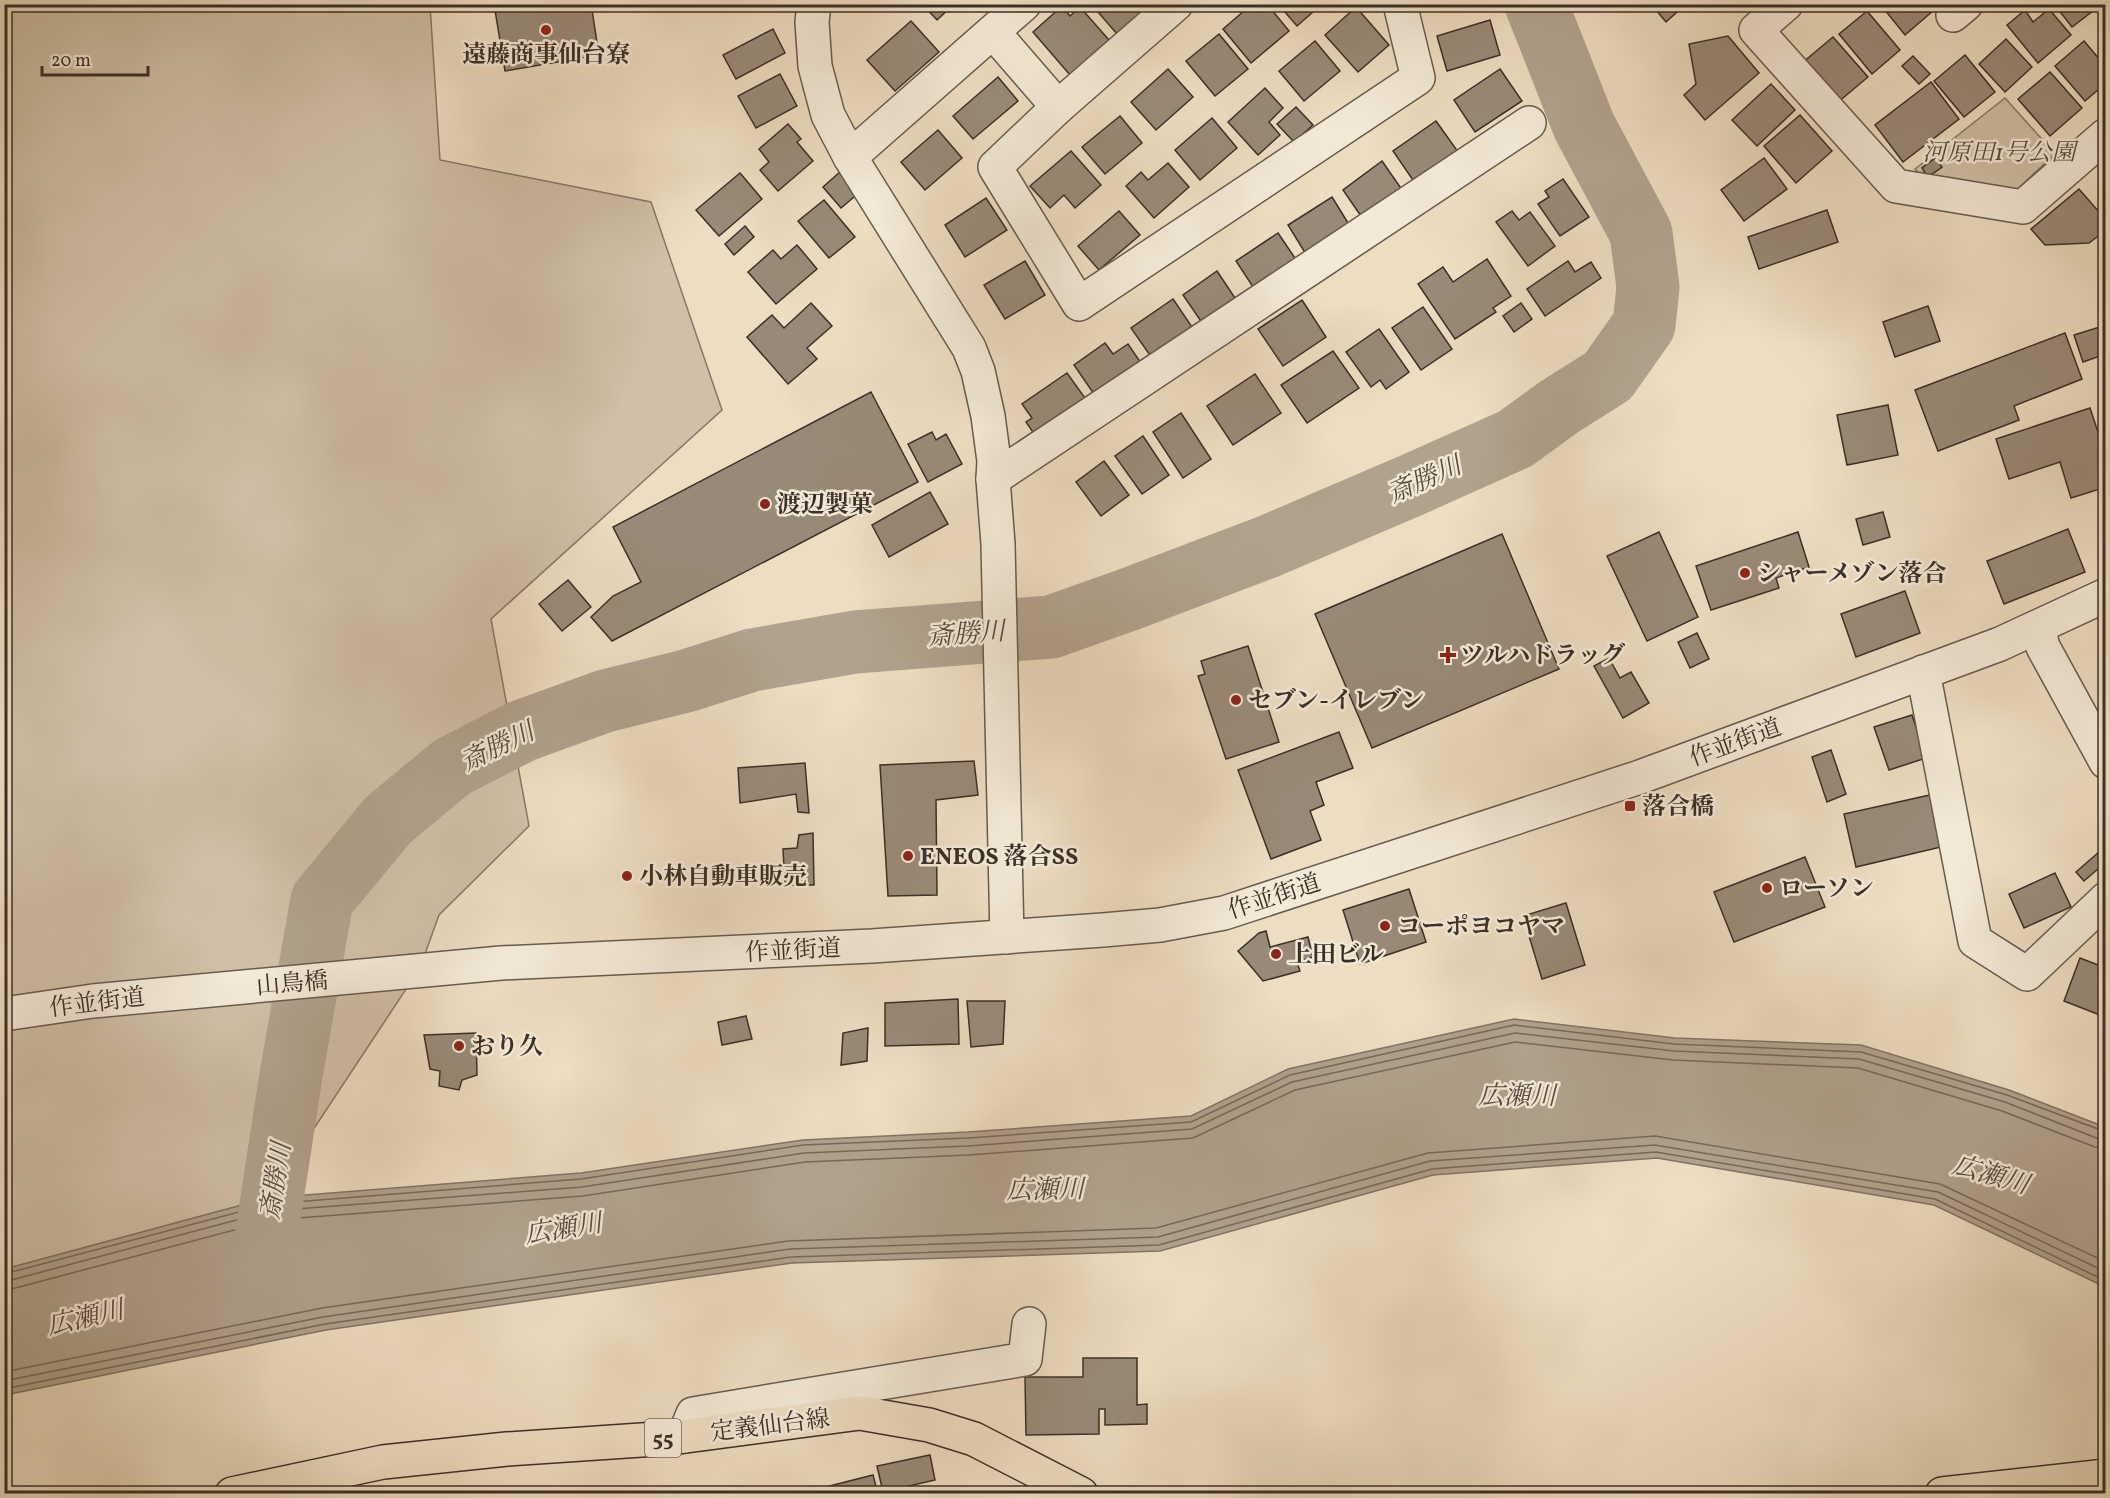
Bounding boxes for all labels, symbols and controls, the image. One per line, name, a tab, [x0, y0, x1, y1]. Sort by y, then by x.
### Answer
marker: 遠藤商事仙台寮	[539, 23, 553, 37]
scale bar	[42, 39, 148, 77]
place label: 遠藤商事仙台寮	[462, 39, 630, 73]
text: 20 m	[51, 49, 91, 74]
park label: 河原田1号公園	[1922, 137, 2080, 171]
water label: 斎勝川	[1382, 447, 1470, 513]
place label: 渡辺製菓	[777, 489, 873, 523]
marker: 渡辺製菓	[758, 497, 772, 511]
place label: シャーメゾン落合	[1757, 558, 1947, 592]
marker: シャーメゾン落合	[1738, 566, 1752, 580]
water label: 斎勝川	[926, 614, 1009, 656]
place label: ツルハドラッグ	[1460, 640, 1625, 674]
marker: ツルハドラッグ	[1441, 648, 1455, 662]
place label: セブン-イレブン	[1248, 685, 1424, 719]
marker: セブン-イレブン	[1229, 693, 1243, 707]
street label: 作並街道	[1685, 711, 1787, 776]
water label: 斎勝川	[455, 713, 544, 781]
place label: 落合橋	[1642, 791, 1714, 825]
marker: 落合橋	[1623, 799, 1637, 813]
place label: ENEOS 落合SS	[920, 841, 1078, 875]
marker: ENEOS 落合SS	[901, 849, 915, 863]
place label: 小林自動車販売	[639, 861, 807, 895]
street label: 作並街道	[1224, 867, 1326, 929]
marker: 小林自動車販売	[620, 869, 634, 883]
place label: ローソン	[1779, 873, 1874, 907]
marker: ローソン	[1760, 881, 1774, 895]
place label: コーポヨコヤマ	[1397, 911, 1565, 945]
marker: コーポヨコヤマ	[1378, 919, 1392, 933]
street label: 作並街道	[744, 933, 842, 971]
place label: 上田ビル	[1288, 939, 1384, 973]
marker: 上田ビル	[1269, 947, 1283, 961]
street label: 山鳥橋	[255, 965, 330, 1005]
street label: 作並街道	[48, 981, 147, 1027]
place label: おり久	[471, 1031, 543, 1065]
marker: おり久	[452, 1039, 466, 1053]
water label: 広瀬川	[1478, 1079, 1559, 1115]
water label: 斎勝川	[253, 1137, 301, 1223]
water label: 広瀬川	[1948, 1148, 2036, 1205]
water label: 広瀬川	[1006, 1172, 1087, 1210]
water label: 広瀬川	[522, 1206, 608, 1254]
water label: 広瀬川	[43, 1292, 130, 1345]
street label: 定義仙台線	[709, 1403, 832, 1451]
road number: 55	[645, 1419, 681, 1457]

